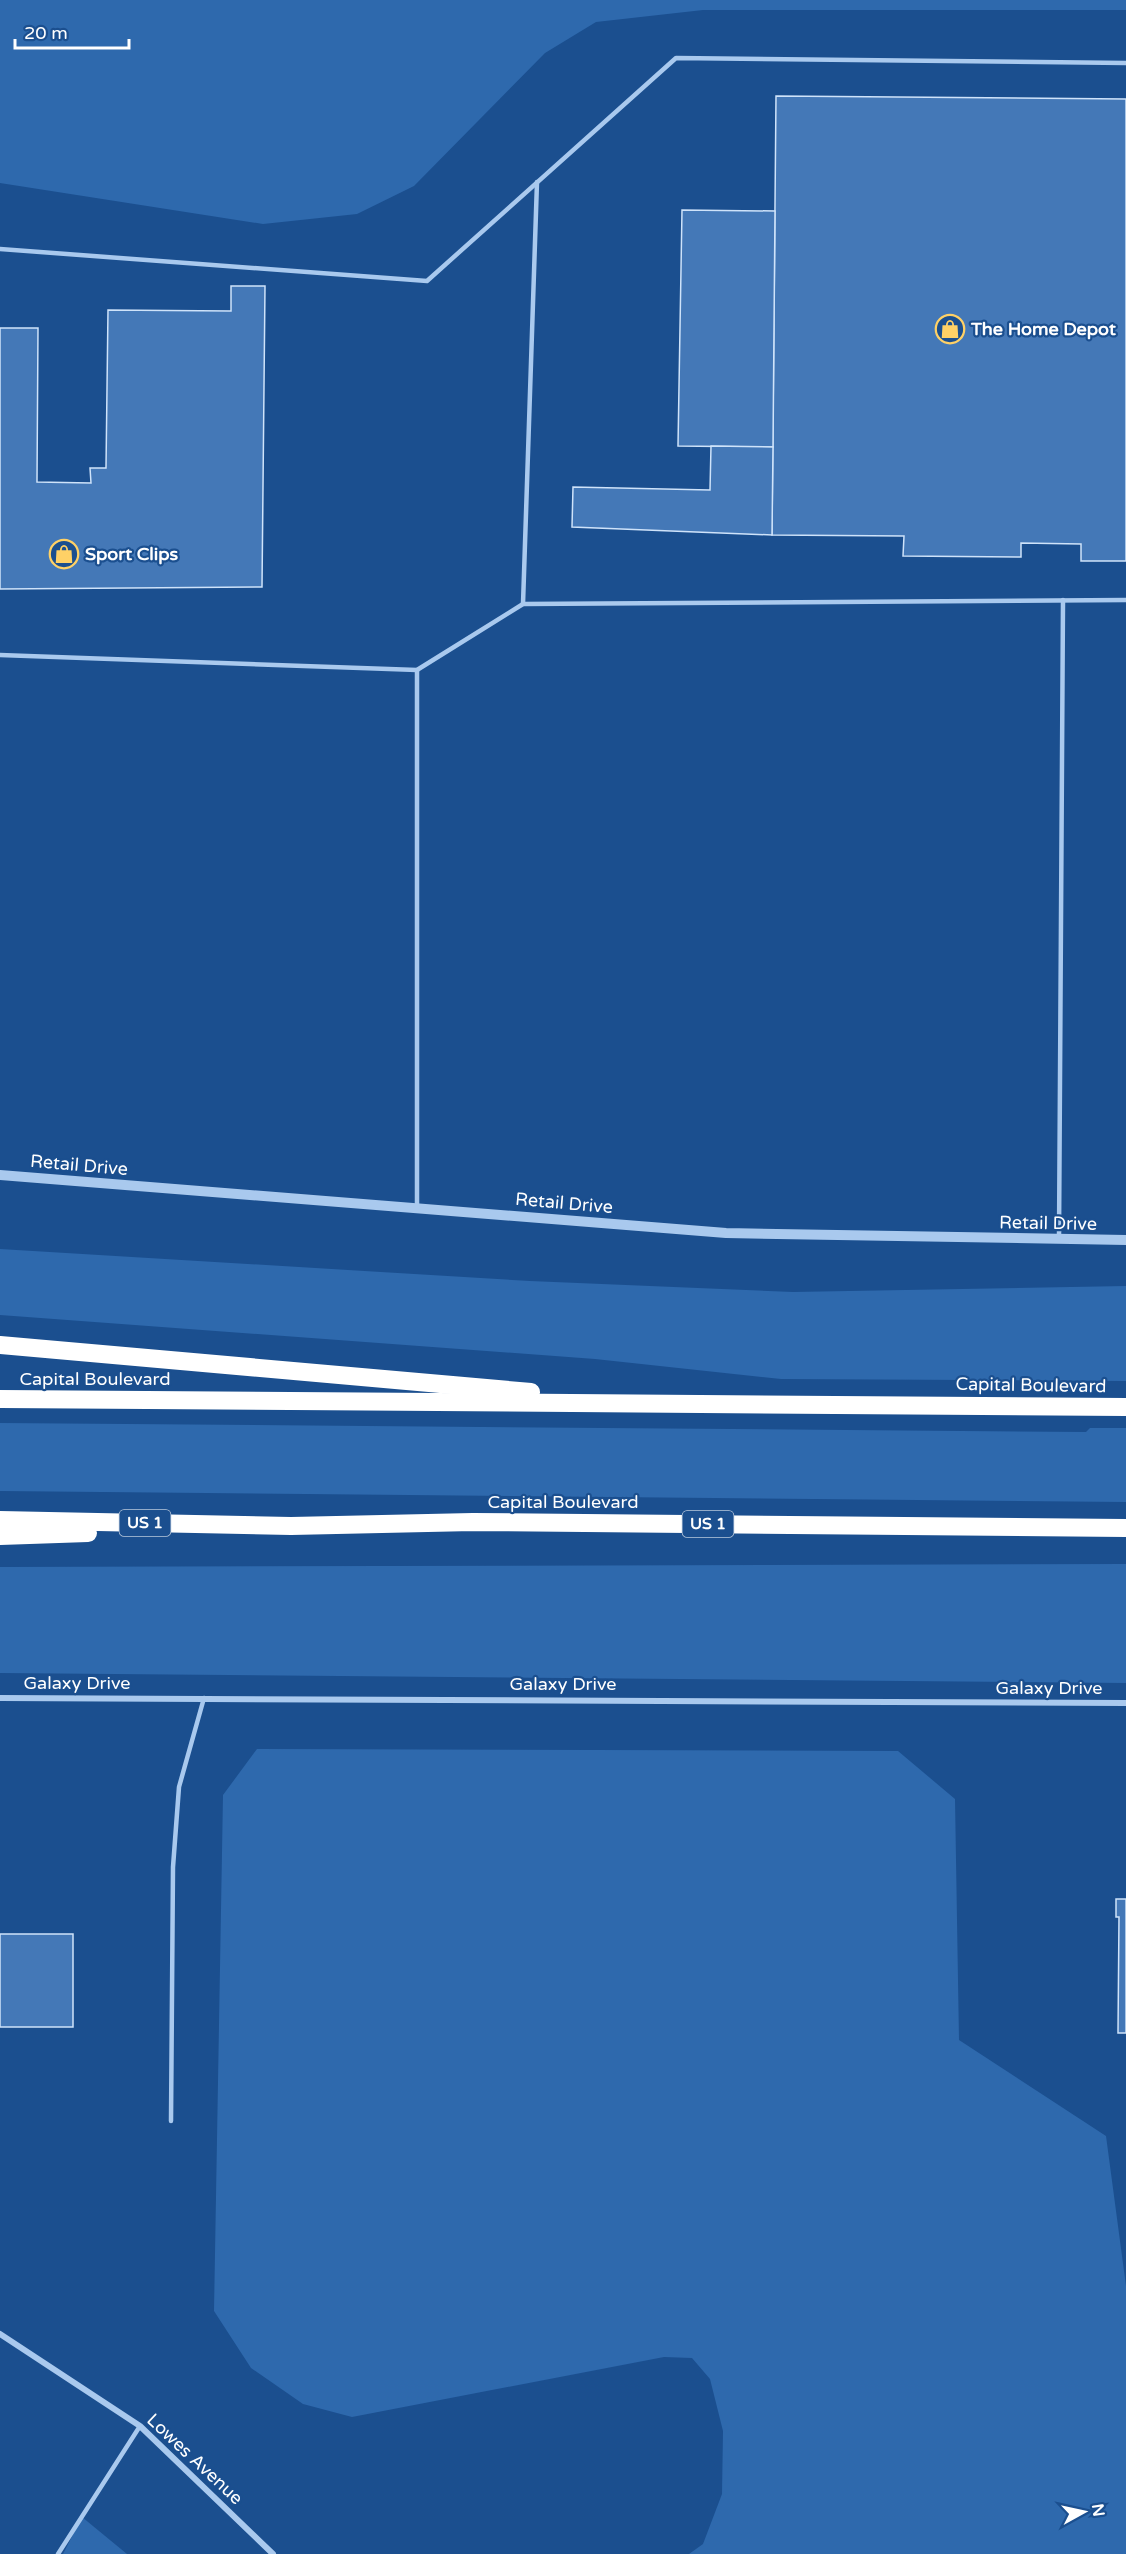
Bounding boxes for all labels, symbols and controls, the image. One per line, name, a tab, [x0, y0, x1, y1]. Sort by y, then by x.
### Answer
scale bar	[15, 12, 129, 50]
text: 20 m	[24, 22, 68, 44]
shop icon: The Home Depot	[934, 313, 966, 345]
place label: The Home Depot	[970, 318, 1116, 340]
shop icon: Sport Clips	[48, 538, 80, 570]
place label: Sport Clips	[85, 543, 179, 565]
street label: Retail Drive	[29, 1150, 129, 1180]
street label: Retail Drive	[514, 1188, 614, 1218]
street label: Retail Drive	[999, 1211, 1097, 1235]
street label: Capital Boulevard	[19, 1368, 171, 1390]
street label: Capital Boulevard	[955, 1373, 1107, 1397]
street label: Capital Boulevard	[487, 1491, 639, 1513]
road number: US 1	[120, 1510, 170, 1536]
road number: US 1	[682, 1511, 734, 1537]
street label: Galaxy Drive	[23, 1672, 131, 1694]
street label: Galaxy Drive	[509, 1673, 617, 1695]
street label: Galaxy Drive	[995, 1677, 1103, 1699]
street label: Lowes Avenue	[142, 2409, 248, 2509]
north arrow	[1054, 2482, 1114, 2542]
text: N	[1087, 2502, 1109, 2518]

